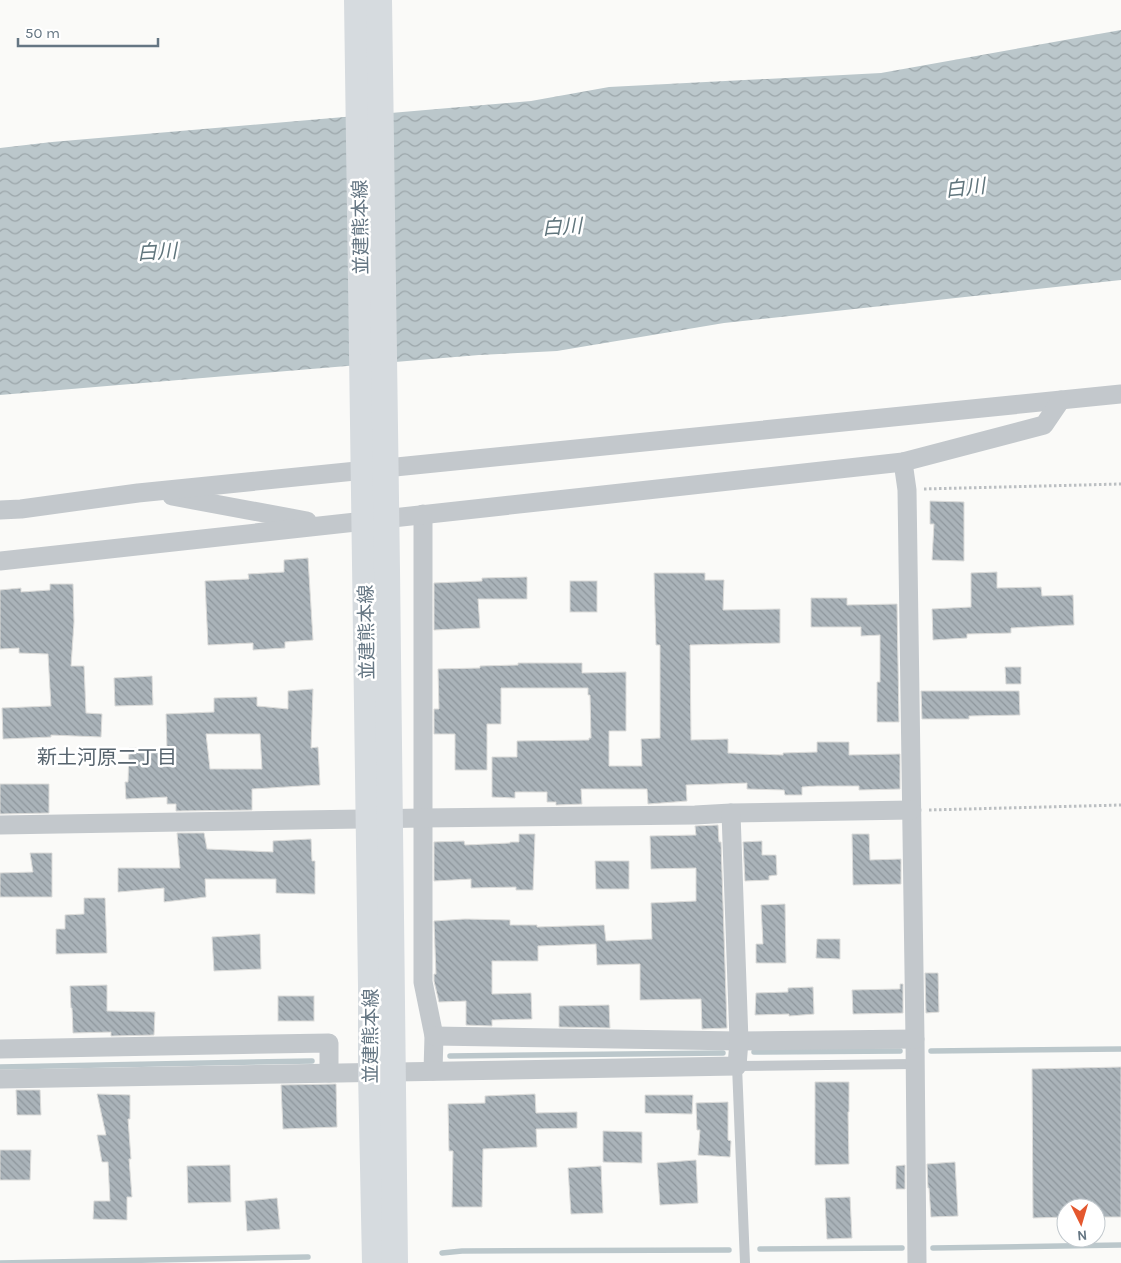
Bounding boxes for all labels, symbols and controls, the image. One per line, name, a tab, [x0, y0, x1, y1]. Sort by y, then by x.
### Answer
scale bar	[18, 15, 158, 47]
text: 50 m	[25, 24, 60, 42]
water label: 白川	[944, 174, 988, 202]
street label: 並建熊本線	[349, 179, 373, 275]
water label: 白川	[541, 214, 585, 240]
water label: 白川	[136, 239, 180, 265]
street label: 並建熊本線	[355, 584, 379, 680]
district label: 新土河原二丁目	[37, 746, 177, 769]
street label: 並建熊本線	[360, 988, 382, 1084]
north arrow	[1056, 1198, 1106, 1248]
text: N	[1076, 1227, 1088, 1244]

